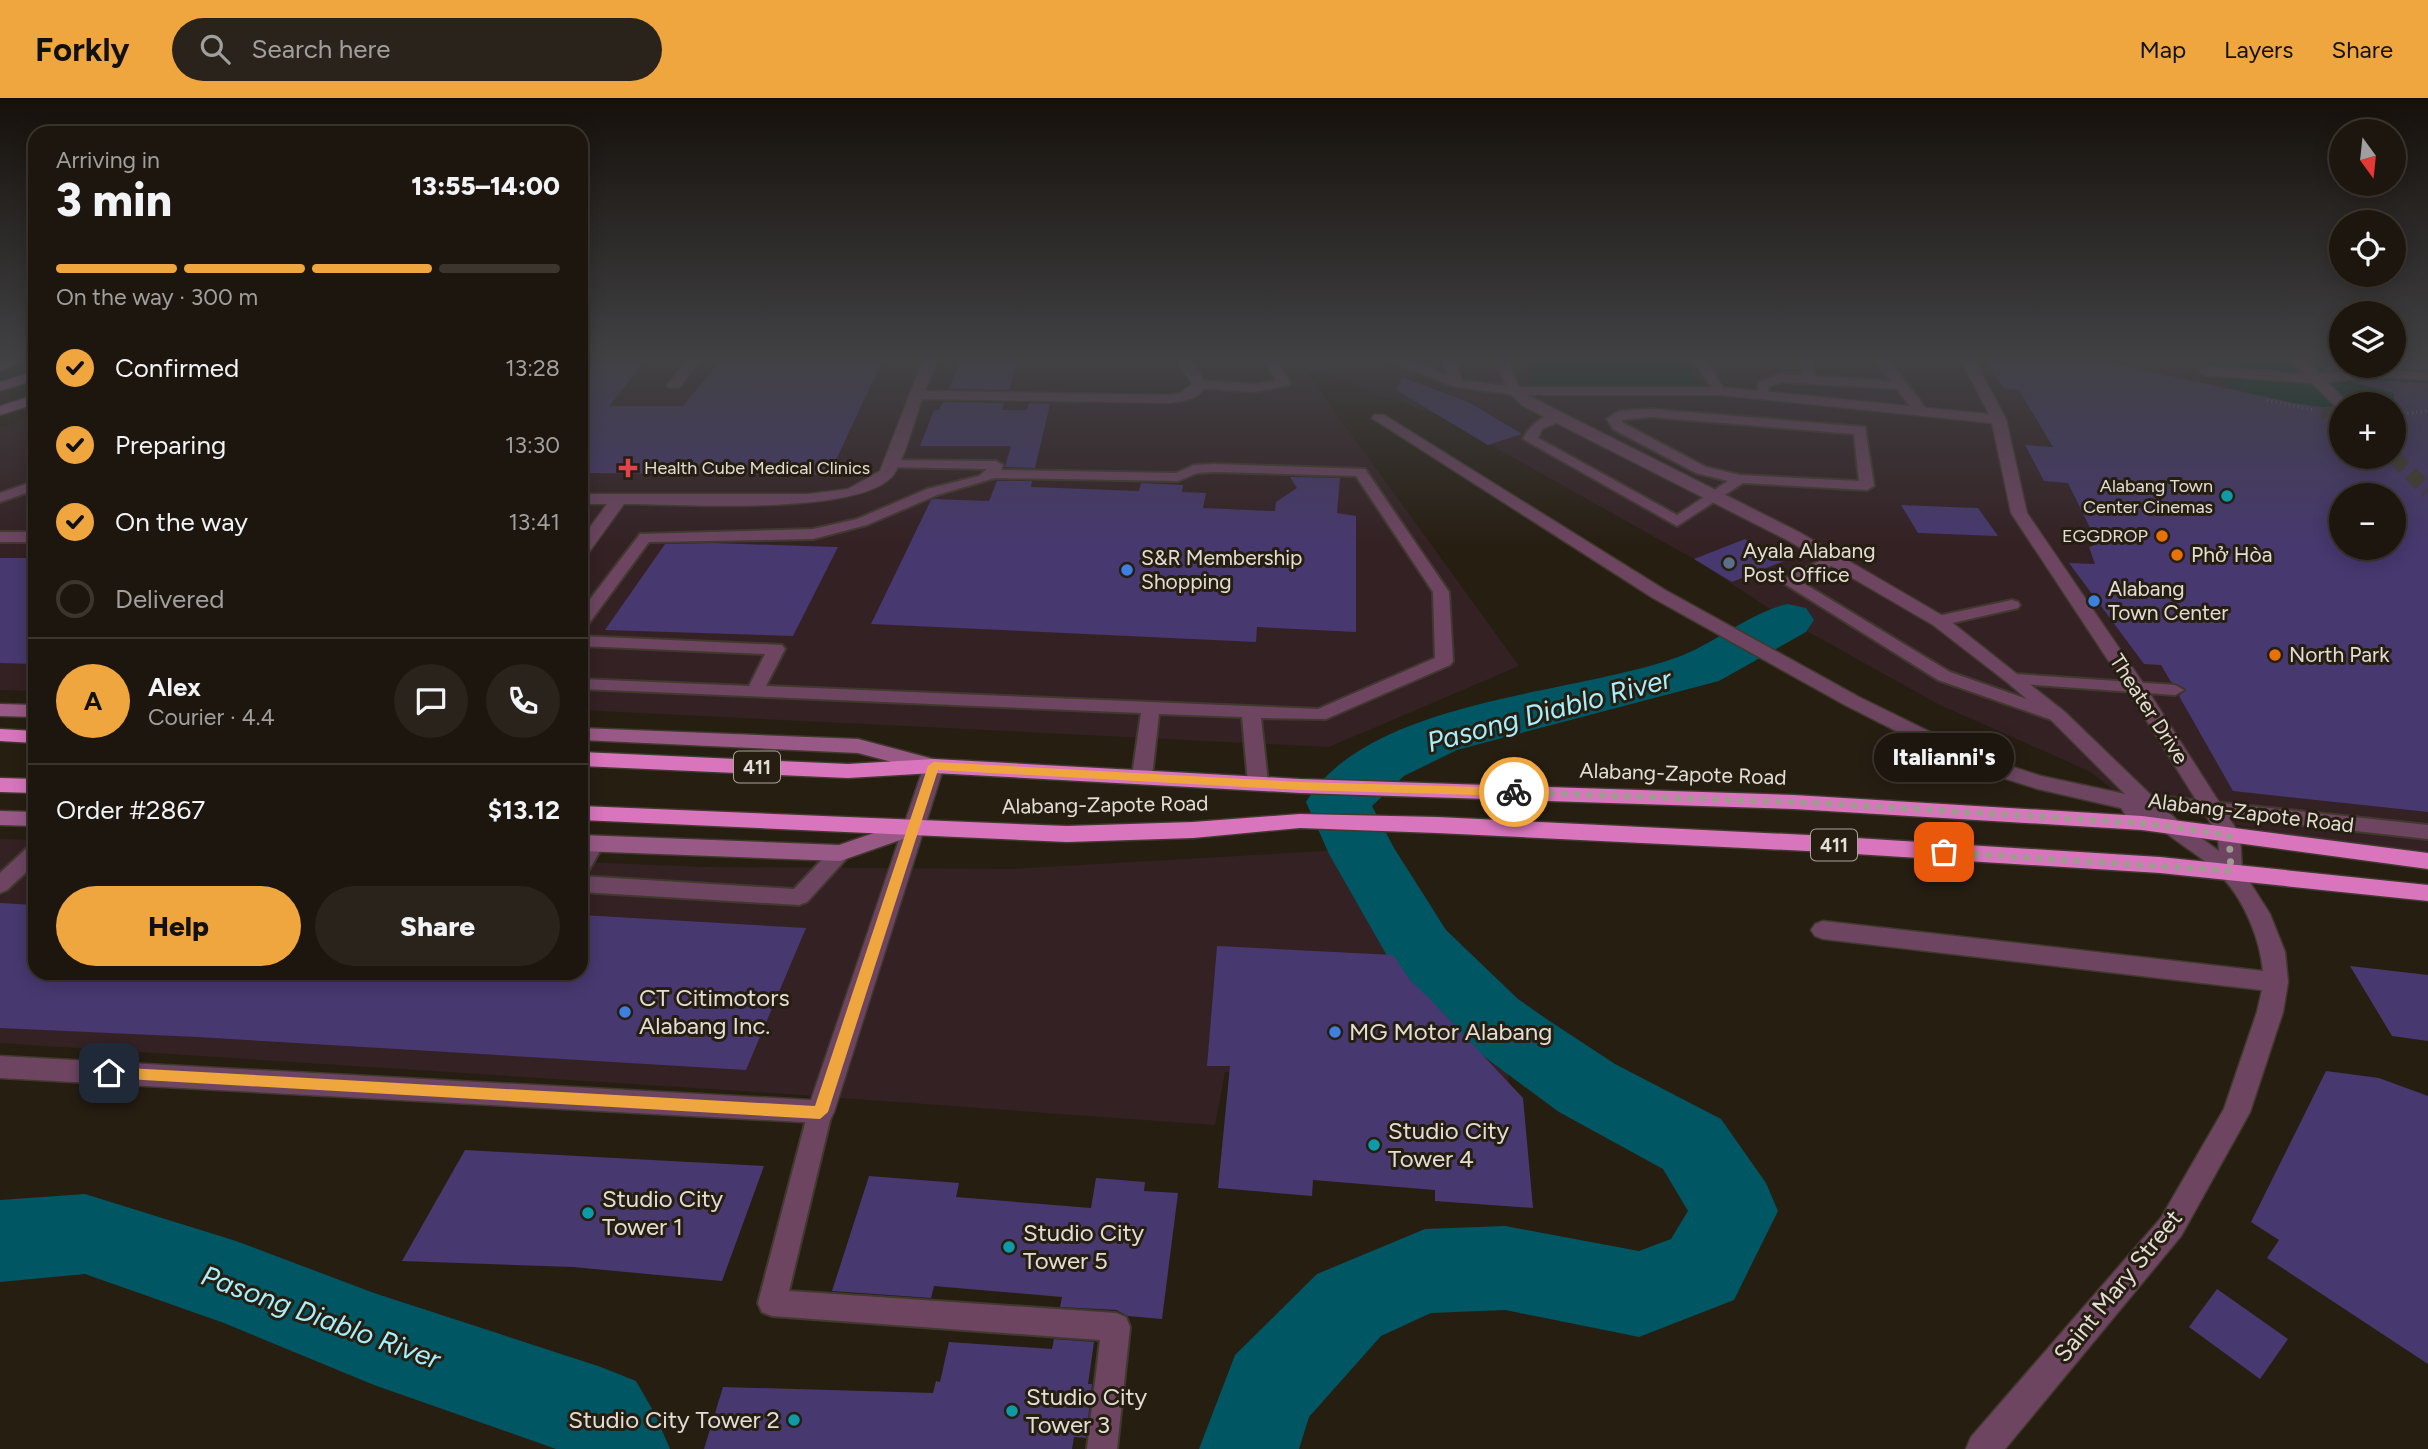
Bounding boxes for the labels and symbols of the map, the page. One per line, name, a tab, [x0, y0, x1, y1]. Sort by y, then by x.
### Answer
north arrow	[2329, 119, 2406, 196]
place label: Health Cube Medical Clinics	[644, 457, 870, 479]
marker: Health Cube Medical Clinics	[618, 458, 638, 478]
place label: Alabang Town Center Cinemas	[2083, 475, 2213, 518]
marker: Alabang Town Center Cinemas	[2219, 488, 2235, 504]
place label: EGGDROP	[2062, 525, 2148, 547]
marker: EGGDROP	[2154, 528, 2170, 544]
place label: Ayala Alabang Post Office	[1743, 538, 1876, 587]
place label: Phở Hòa	[2191, 542, 2273, 567]
place label: S&R Membership Shopping	[1141, 545, 1303, 594]
marker: Phở Hòa	[2169, 547, 2185, 563]
marker: Ayala Alabang Post Office	[1721, 555, 1737, 571]
marker: S&R Membership Shopping	[1119, 562, 1135, 578]
place label: Alabang Town Center	[2108, 576, 2228, 625]
marker: Alabang Town Center	[2086, 593, 2102, 609]
place label: North Park	[2289, 642, 2390, 667]
marker: North Park	[2267, 647, 2283, 663]
street label: Theater Drive	[2105, 649, 2194, 768]
water label: Pasong Diablo River	[1423, 661, 1677, 759]
callout: Italianni's	[1874, 733, 2014, 782]
road number: 411	[734, 752, 780, 782]
courier	[1479, 757, 1549, 827]
street label: Alabang-Zapote Road	[1579, 757, 1787, 790]
street label: Alabang-Zapote Road	[2147, 787, 2355, 838]
street label: Alabang-Zapote Road	[1001, 790, 1209, 819]
pin	[1914, 822, 1974, 882]
road number: 411	[1811, 830, 1857, 860]
place label: CT Citimotors Alabang Inc.	[639, 983, 790, 1040]
marker: CT Citimotors Alabang Inc.	[617, 1004, 633, 1020]
place label: MG Motor Alabang	[1349, 1017, 1552, 1046]
marker: MG Motor Alabang	[1327, 1024, 1343, 1040]
pin	[79, 1043, 139, 1103]
place label: Studio City Tower 4	[1388, 1116, 1510, 1173]
marker: Studio City Tower 4	[1366, 1137, 1382, 1153]
place label: Studio City Tower 1	[602, 1184, 724, 1241]
street label: Saint Mary Street	[2047, 1204, 2188, 1368]
marker: Studio City Tower 1	[580, 1205, 596, 1221]
place label: Studio City Tower 5	[1023, 1218, 1145, 1275]
marker: Studio City Tower 5	[1001, 1239, 1017, 1255]
water label: Pasong Diablo River	[197, 1258, 447, 1377]
place label: Studio City Tower 3	[1026, 1382, 1148, 1439]
marker: Studio City Tower 3	[1004, 1403, 1020, 1419]
place label: Studio City Tower 2	[568, 1405, 780, 1434]
marker: Studio City Tower 2	[786, 1412, 802, 1428]

